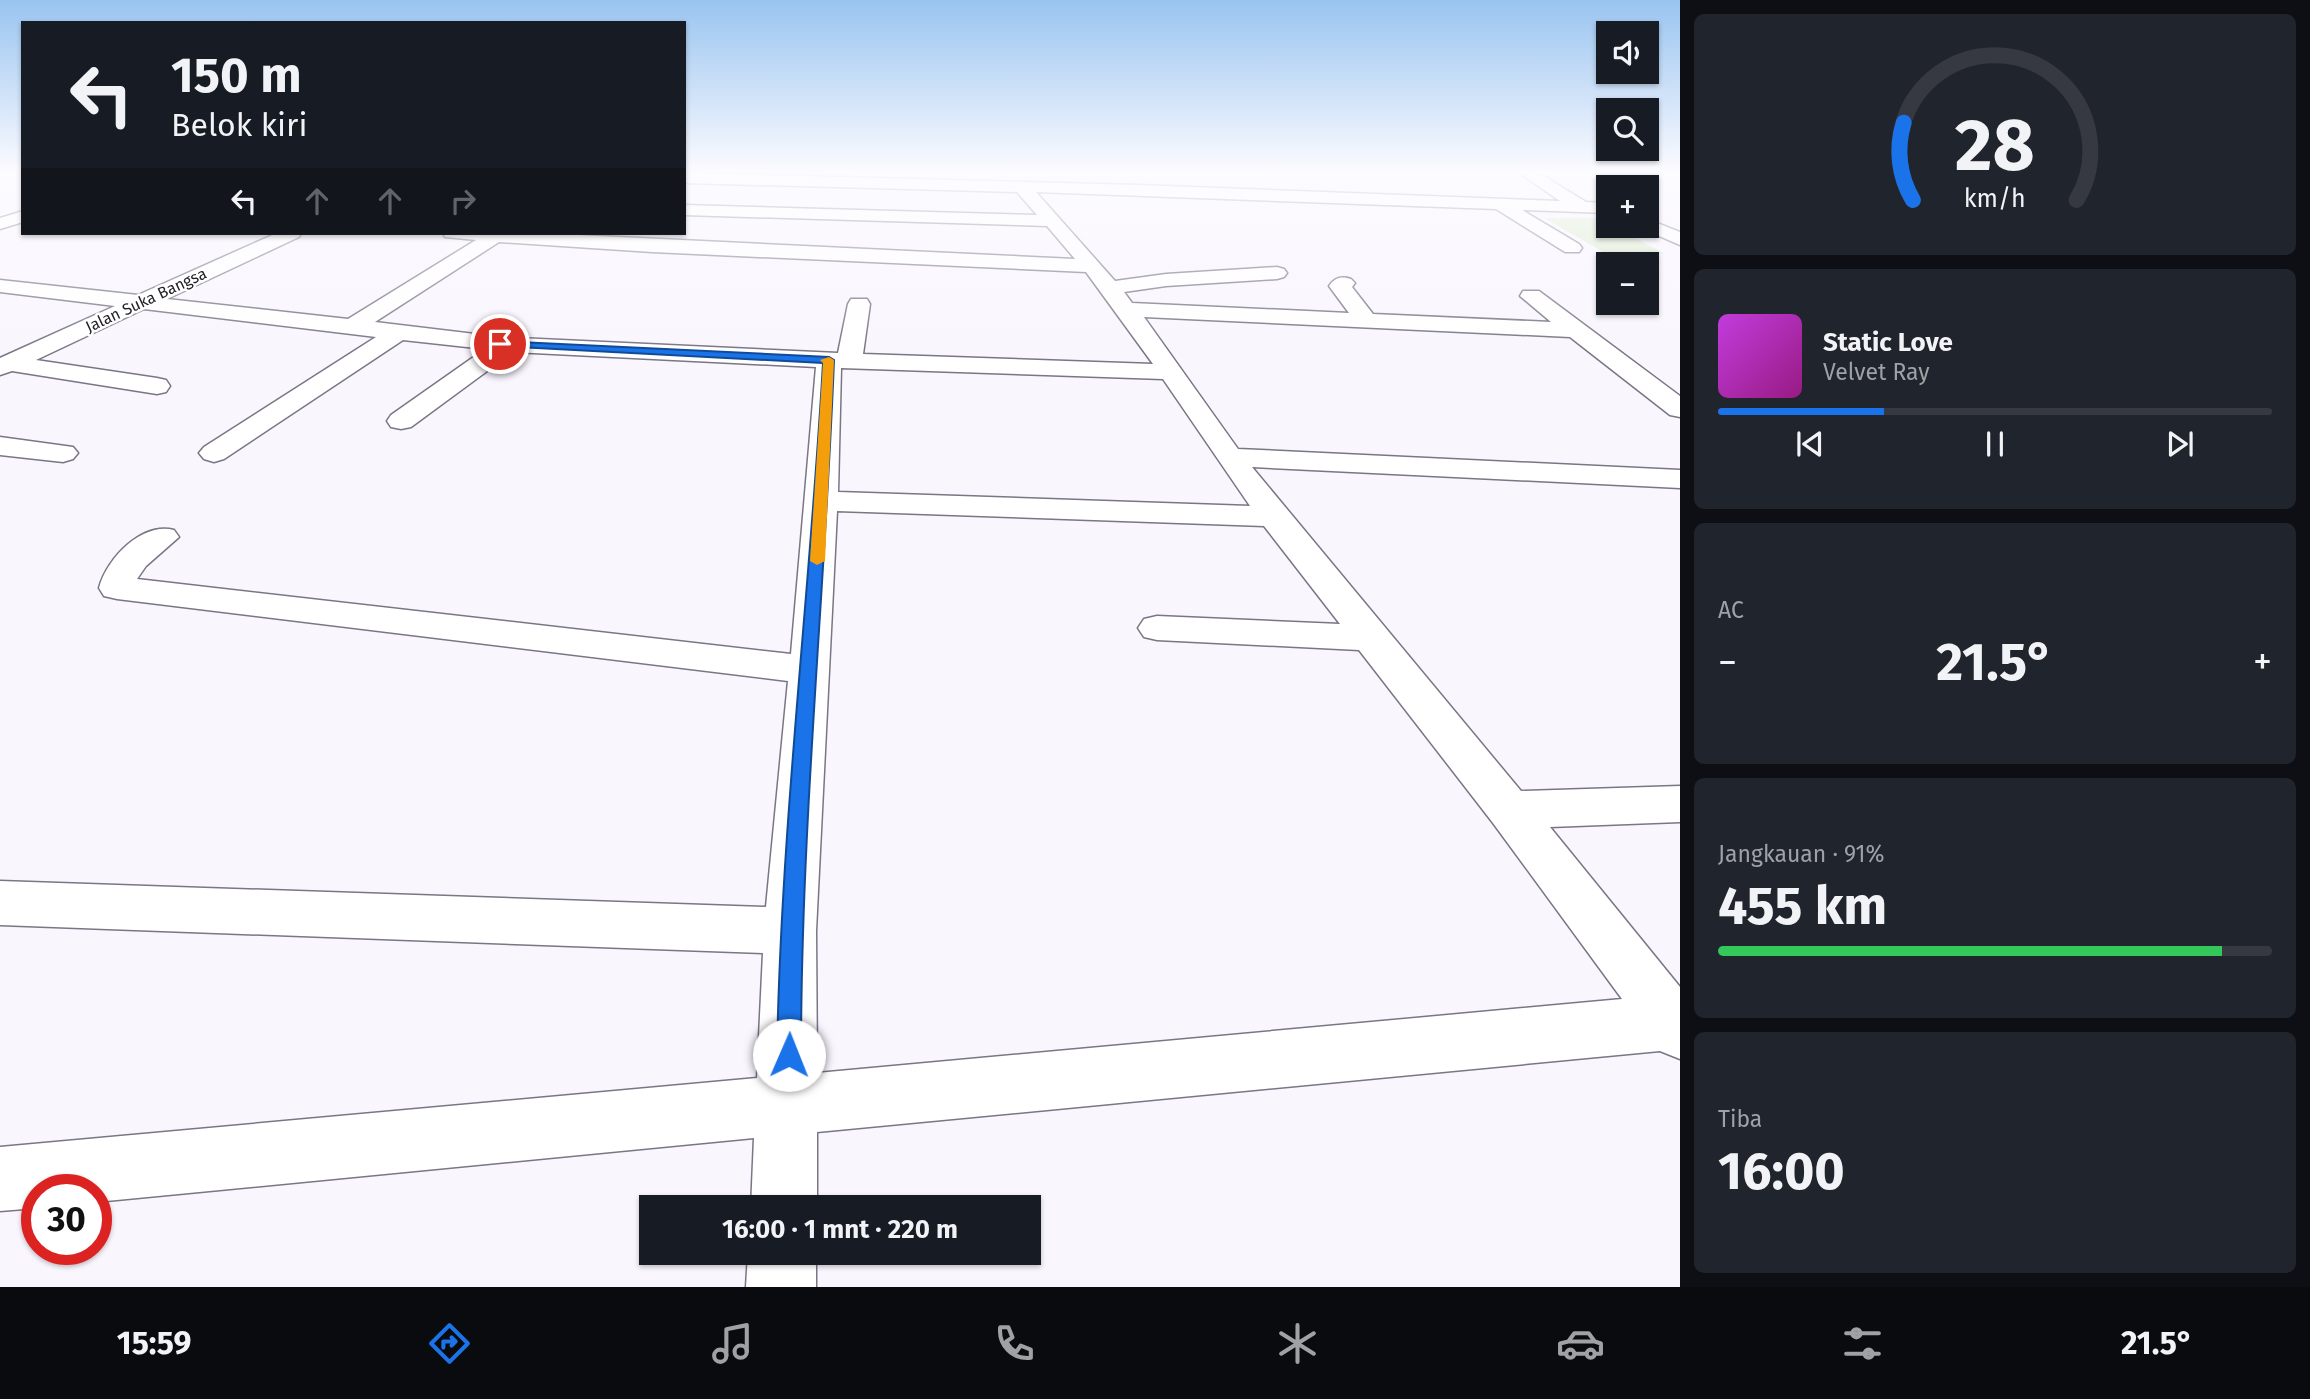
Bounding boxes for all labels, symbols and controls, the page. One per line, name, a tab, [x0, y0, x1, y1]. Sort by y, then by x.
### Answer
map controls	[1596, 21, 1659, 315]
button: sound	[1596, 21, 1659, 84]
text: 150 m	[171, 46, 302, 105]
icon: left	[56, 49, 147, 140]
button: search	[1596, 98, 1659, 161]
text: 28	[1955, 103, 2035, 190]
text: Belok kiri	[171, 106, 307, 144]
button: +	[1596, 175, 1659, 238]
icon: left	[225, 182, 263, 220]
icon: ahead	[298, 182, 336, 220]
icon: ahead	[371, 182, 409, 220]
icon: right	[444, 182, 482, 220]
text: km/h	[1964, 184, 2026, 214]
button: −	[1596, 252, 1659, 315]
street label: Jalan Suka Bangsa	[82, 264, 210, 336]
pin	[470, 314, 530, 374]
icon: arrive	[481, 325, 519, 363]
text: Static Love	[1823, 327, 1953, 358]
text: Velvet Ray	[1823, 358, 1930, 386]
icon: previous	[1791, 425, 1829, 463]
icon: pause	[1976, 425, 2014, 463]
icon: next	[2161, 425, 2199, 463]
text: AC	[1718, 596, 1744, 624]
text: 21.5°	[1936, 631, 2054, 694]
text: −	[1718, 639, 1737, 685]
text: +	[2253, 639, 2272, 685]
text: Jangkauan · 91%	[1718, 840, 1885, 868]
text: 455 km	[1718, 875, 1887, 938]
position arrow	[752, 1018, 826, 1092]
text: Tiba	[1718, 1105, 1762, 1133]
text: 16:00	[1718, 1140, 1845, 1203]
speed limit sign: 30	[21, 1174, 112, 1265]
text: 16:00 · 1 mnt · 220 m	[722, 1214, 958, 1245]
icon: directions	[425, 1319, 474, 1368]
icon: music	[708, 1319, 757, 1368]
icon: phone	[990, 1319, 1039, 1368]
icon: climate	[1273, 1319, 1322, 1368]
icon: car	[1556, 1319, 1605, 1368]
icon: filters	[1838, 1319, 1887, 1368]
text: 15:59	[117, 1324, 191, 1362]
text: 21.5°	[2121, 1324, 2193, 1362]

